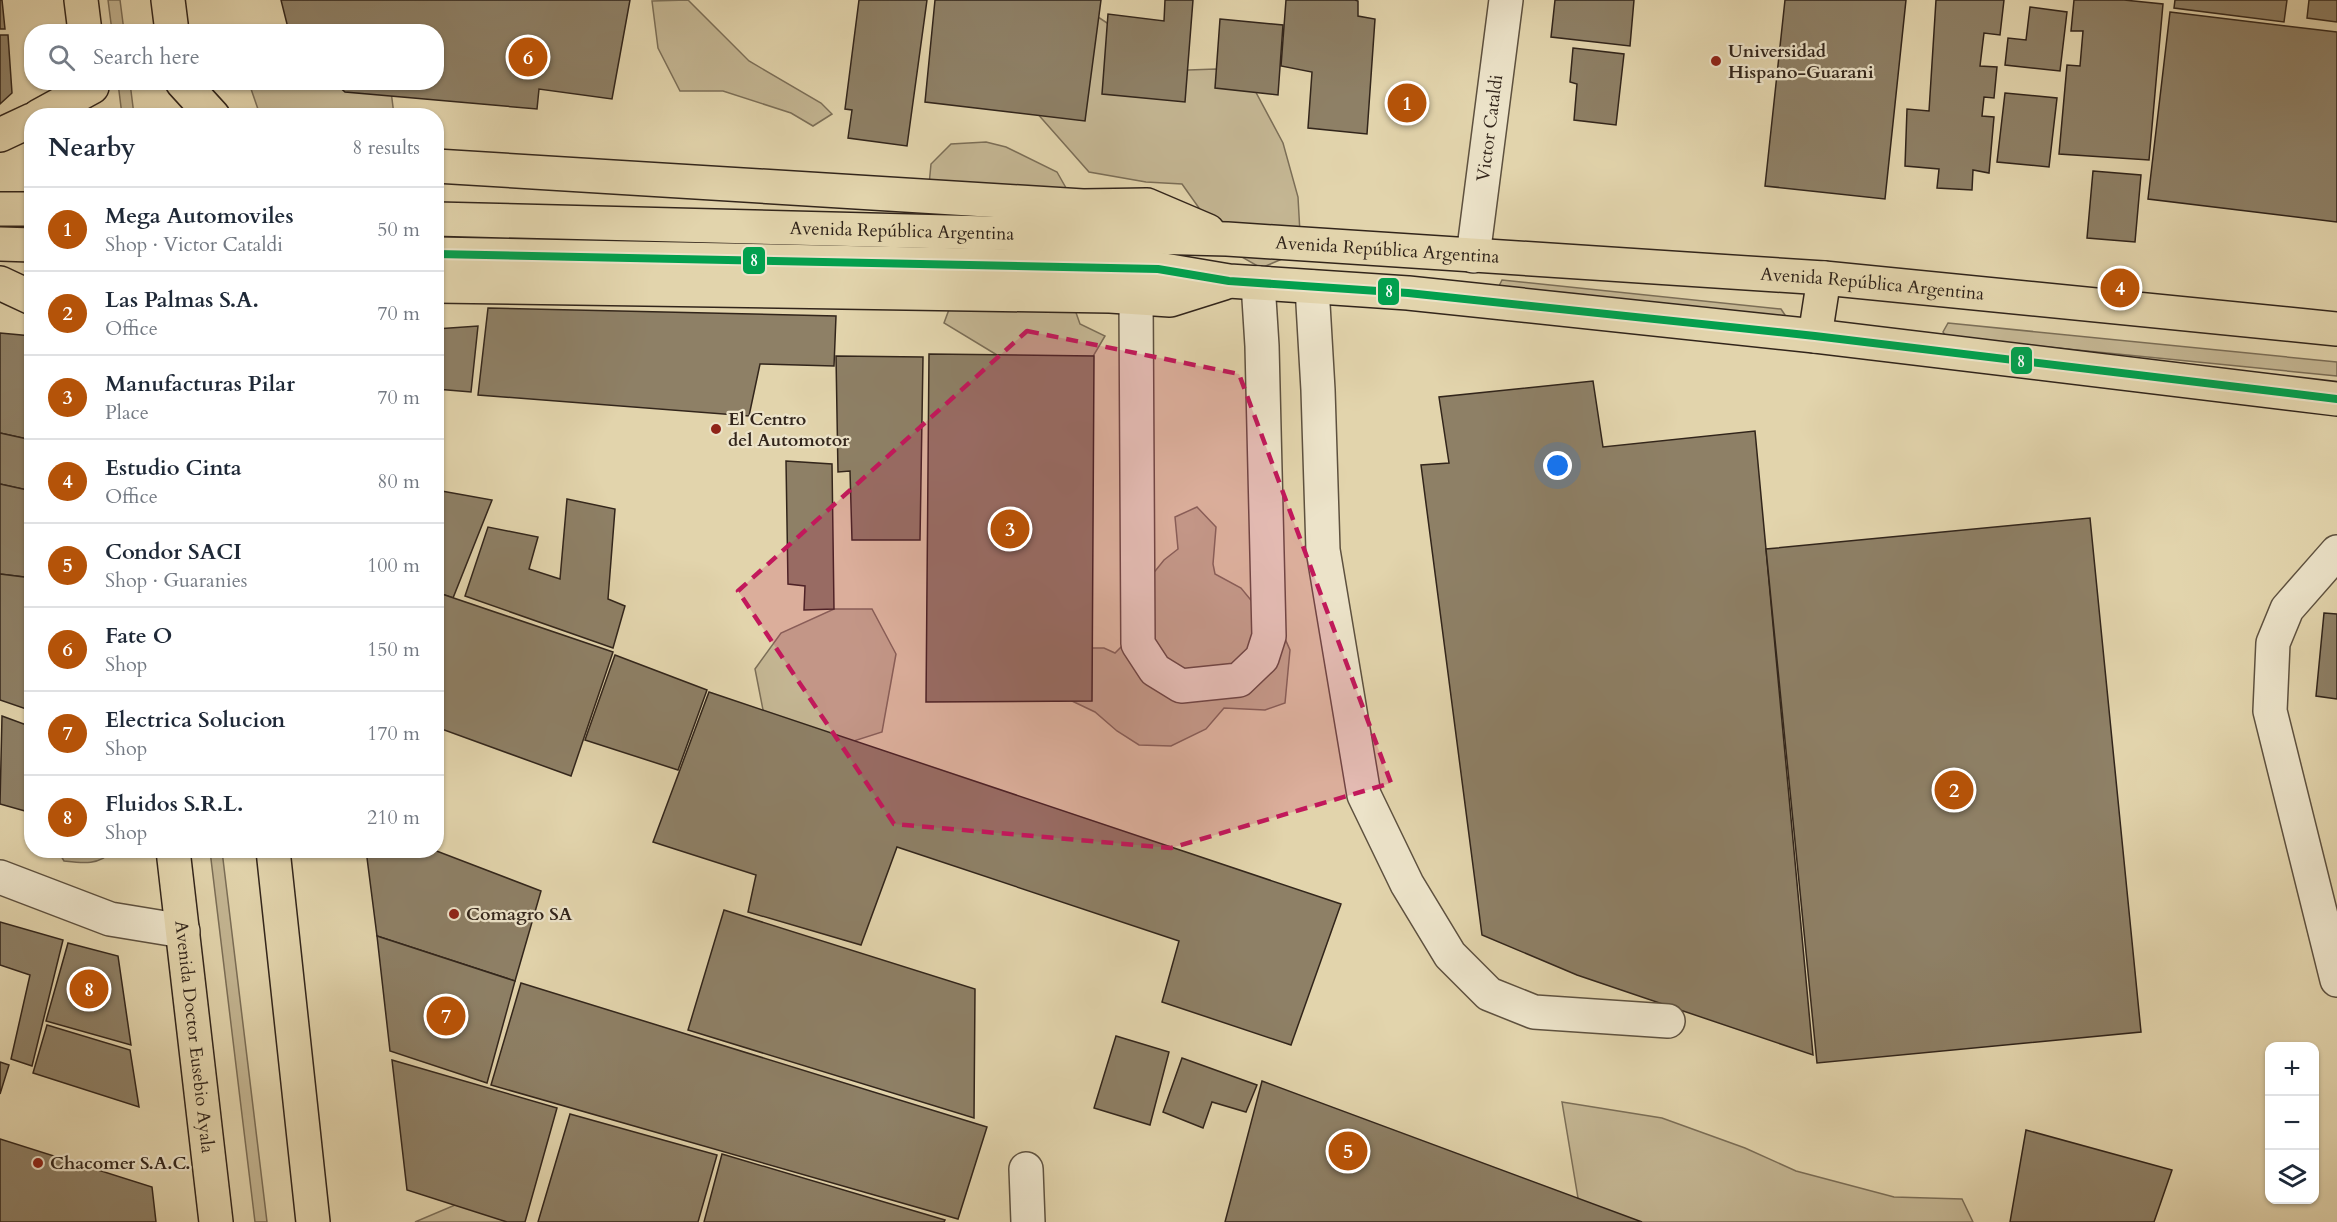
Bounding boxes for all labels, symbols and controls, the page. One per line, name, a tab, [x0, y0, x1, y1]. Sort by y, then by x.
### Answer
search box	[24, 24, 444, 90]
pin: 6	[508, 34, 548, 80]
place label: Universidad Hispano-Guarani	[1728, 39, 1874, 85]
icon: search	[45, 41, 78, 74]
text: Search here	[93, 42, 200, 72]
marker: Universidad Hispano-Guarani	[1709, 54, 1723, 68]
street label: Victor Cataldi	[1471, 73, 1509, 183]
pin: 1	[1388, 80, 1426, 126]
text: Nearby	[48, 130, 136, 165]
text: 8 results	[352, 134, 420, 161]
text: Mega Automoviles	[105, 201, 294, 231]
text: 1	[62, 216, 73, 243]
text: 50 m	[377, 216, 420, 243]
street label: Avenida República Argentina	[789, 216, 1015, 247]
street label: Avenida República Argentina	[1274, 230, 1500, 270]
text: Shop · Victor Cataldi	[105, 231, 283, 258]
line badge: 8	[742, 246, 766, 275]
text: 8	[750, 250, 758, 272]
street label: Avenida República Argentina	[1759, 262, 1985, 307]
pin: 4	[2100, 266, 2140, 310]
line badge: 8	[1377, 277, 1400, 306]
text: 8	[1385, 281, 1393, 303]
text: Las Palmas S.A.	[105, 285, 259, 315]
text: 2	[62, 300, 73, 327]
text: 70 m	[377, 300, 420, 327]
text: Office	[105, 315, 158, 342]
line badge: 8	[2010, 346, 2033, 375]
text: 8	[2017, 351, 2025, 373]
text: Manufacturas Pilar	[105, 369, 295, 399]
text: 3	[62, 384, 73, 411]
text: 70 m	[377, 384, 420, 411]
text: Place	[105, 399, 149, 426]
place label: El Centro del Automotor	[728, 407, 850, 453]
marker: El Centro del Automotor	[709, 422, 723, 436]
your location	[1543, 451, 1572, 480]
text: Estudio Cinta	[105, 453, 242, 483]
text: 4	[62, 468, 73, 495]
text: 80 m	[377, 468, 420, 495]
text: Office	[105, 483, 158, 510]
pin: 3	[990, 506, 1030, 552]
text: Condor SACI	[105, 537, 242, 567]
text: 5	[62, 552, 73, 579]
text: 100 m	[367, 552, 420, 579]
text: Shop · Guaranies	[105, 567, 247, 594]
text: Fate O	[105, 621, 172, 651]
text: 6	[62, 636, 73, 663]
text: 150 m	[367, 636, 420, 663]
text: Shop	[105, 651, 147, 678]
text: Electrica Solucion	[105, 705, 285, 735]
text: 7	[62, 720, 73, 747]
text: 170 m	[367, 720, 420, 747]
text: Shop	[105, 735, 147, 762]
pin: 2	[1934, 768, 1974, 812]
text: Fluidos S.R.L.	[105, 789, 243, 819]
text: 8	[62, 804, 73, 831]
text: 210 m	[367, 804, 420, 831]
text: Shop	[105, 819, 147, 846]
place label: Comagro SA	[466, 902, 573, 927]
marker: Comagro SA	[447, 907, 461, 921]
street label: Avenida Doctor Eusebio Ayala	[168, 919, 220, 1155]
pin: 8	[70, 966, 109, 1012]
pin: 7	[426, 994, 466, 1038]
map controls	[2265, 1042, 2319, 1204]
button: +	[2265, 1042, 2319, 1096]
button: −	[2265, 1096, 2319, 1150]
pin: 5	[1328, 1128, 1368, 1174]
button: layers	[2265, 1150, 2319, 1204]
place label: Chacomer S.A.C.	[50, 1151, 191, 1176]
marker: Chacomer S.A.C.	[31, 1156, 45, 1170]

